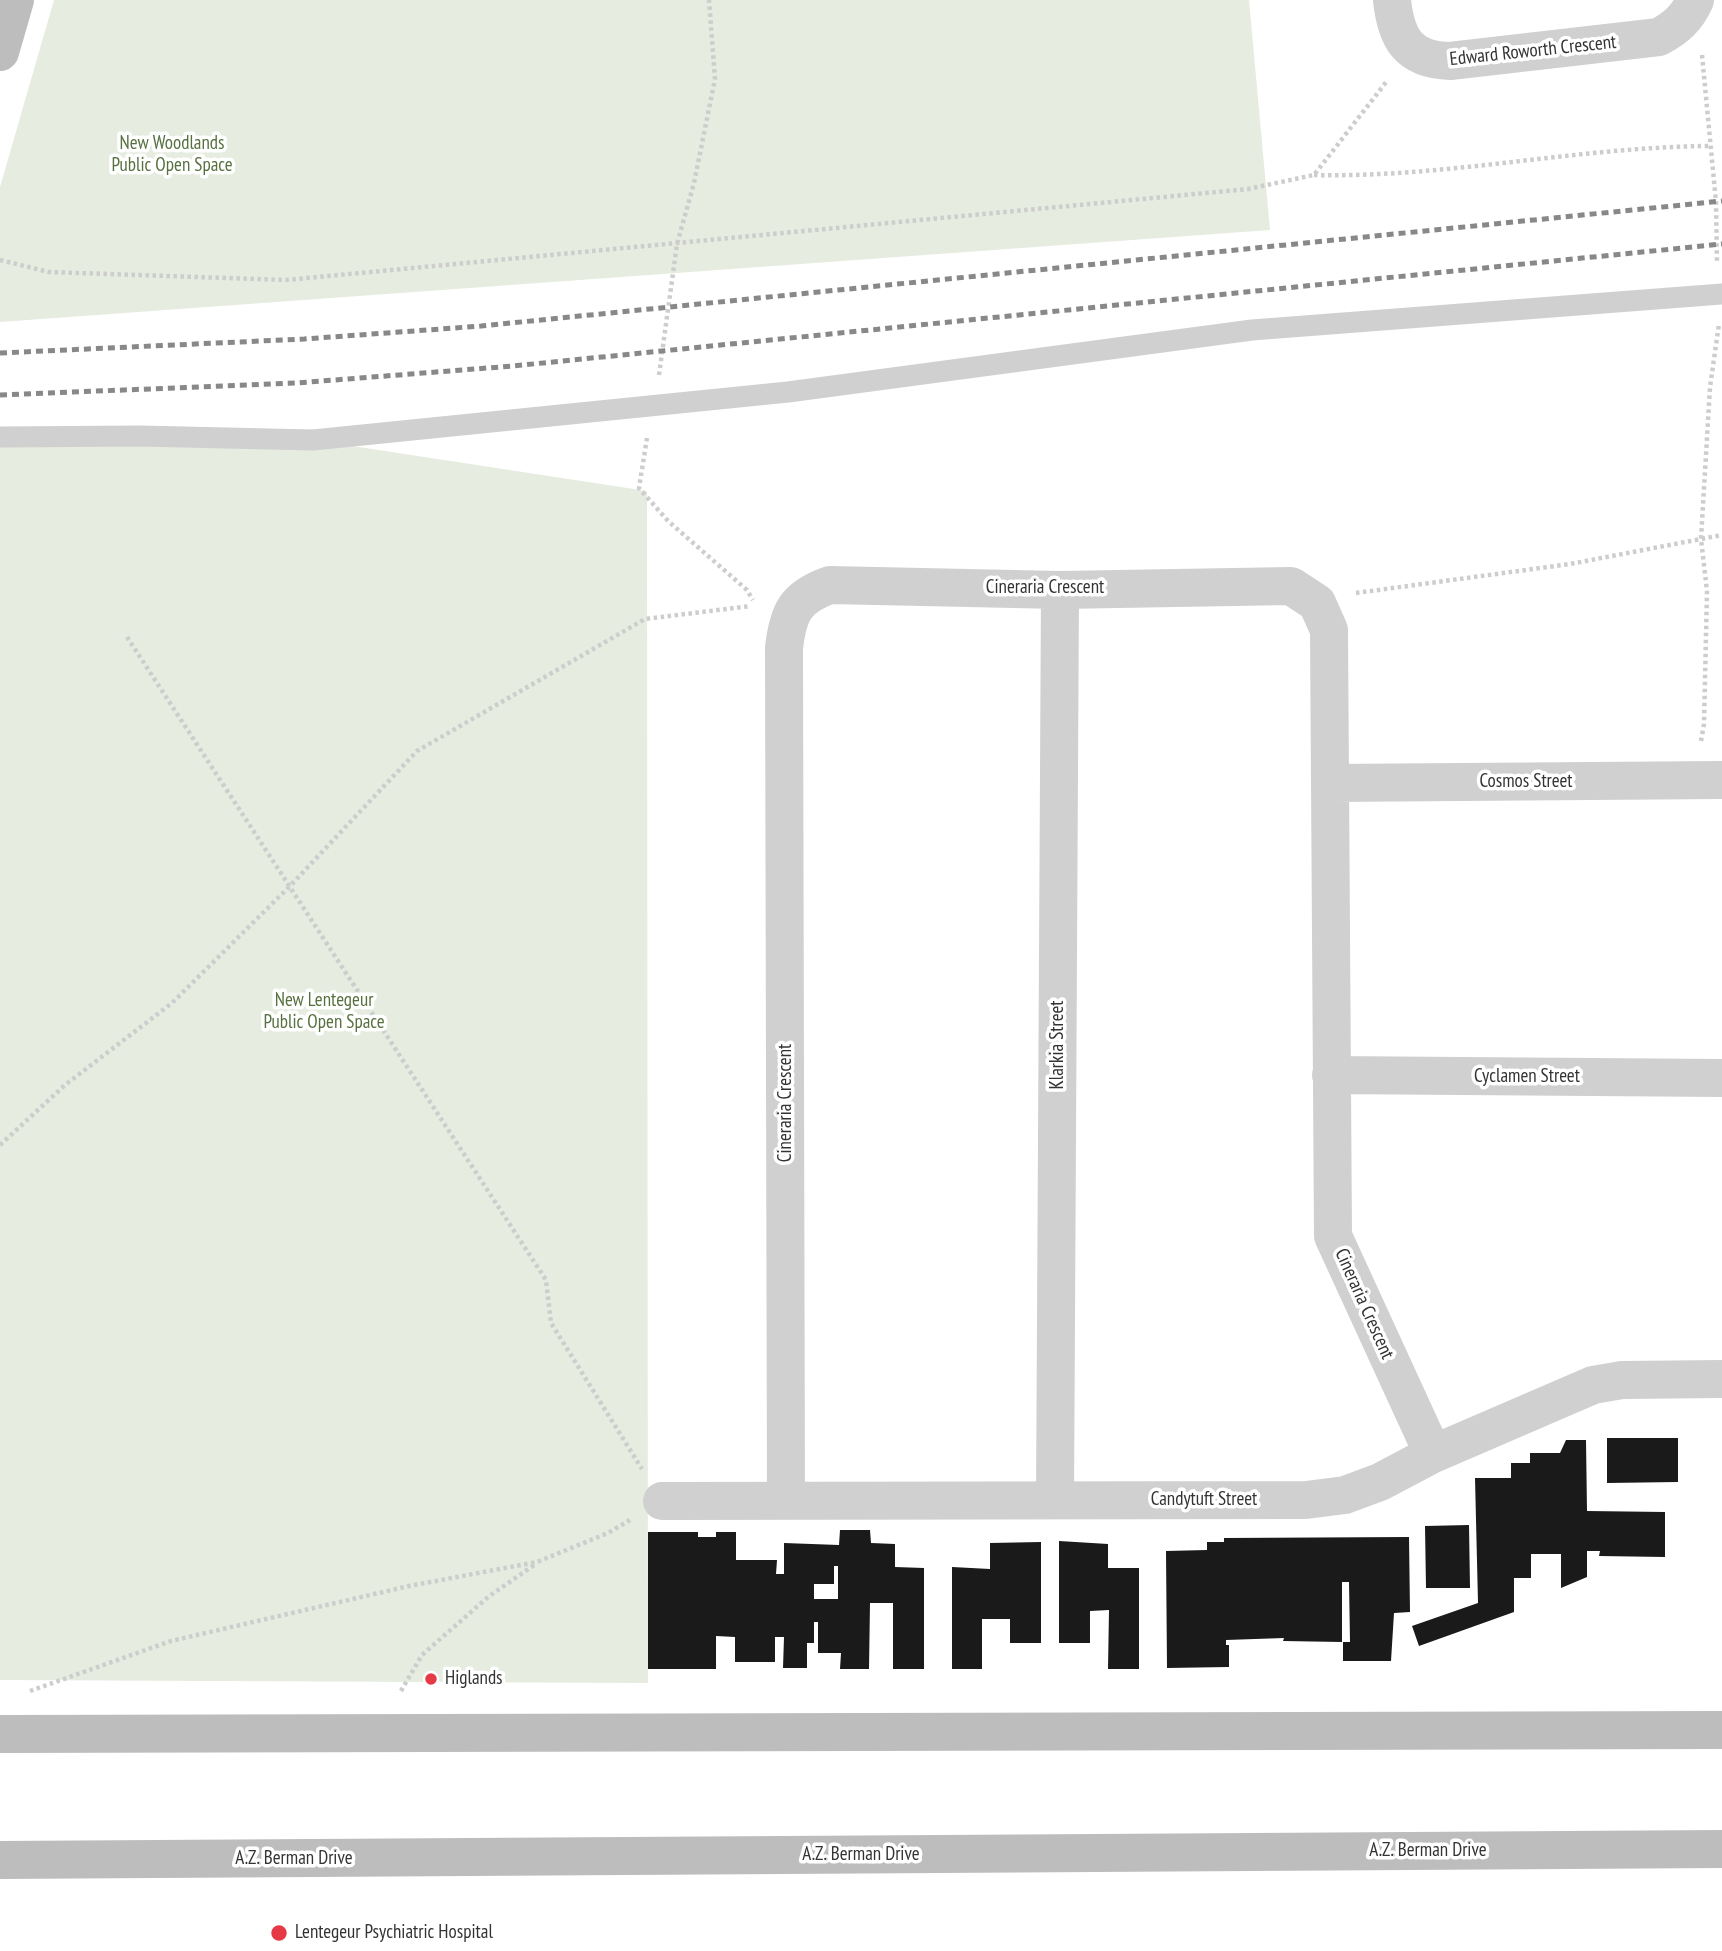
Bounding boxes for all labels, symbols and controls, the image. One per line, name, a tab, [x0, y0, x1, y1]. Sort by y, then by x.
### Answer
street label: Edward Roworth Crescent	[1449, 31, 1617, 71]
park label: New Woodlands Public Open Space	[111, 133, 233, 177]
street label: Cineraria Crescent	[986, 577, 1104, 599]
street label: Cosmos Street	[1479, 771, 1573, 793]
park label: New Lentegeur Public Open Space	[263, 990, 385, 1034]
street label: Klarkia Street	[1047, 1000, 1069, 1090]
street label: Cineraria Crescent	[775, 1044, 797, 1162]
street label: Cyclamen Street	[1474, 1066, 1580, 1088]
street label: Cineraria Crescent	[1329, 1245, 1399, 1363]
street label: Candytuft Street	[1151, 1489, 1257, 1511]
place label: Higlands	[445, 1668, 503, 1690]
marker: Higlands	[423, 1671, 439, 1687]
street label: A.Z. Berman Drive	[1369, 1840, 1487, 1862]
street label: A.Z. Berman Drive	[802, 1844, 920, 1866]
street label: A.Z. Berman Drive	[235, 1848, 353, 1870]
place label: Lentegeur Psychiatric Hospital	[295, 1922, 493, 1944]
marker: Lentegeur Psychiatric Hospital	[269, 1923, 289, 1943]

